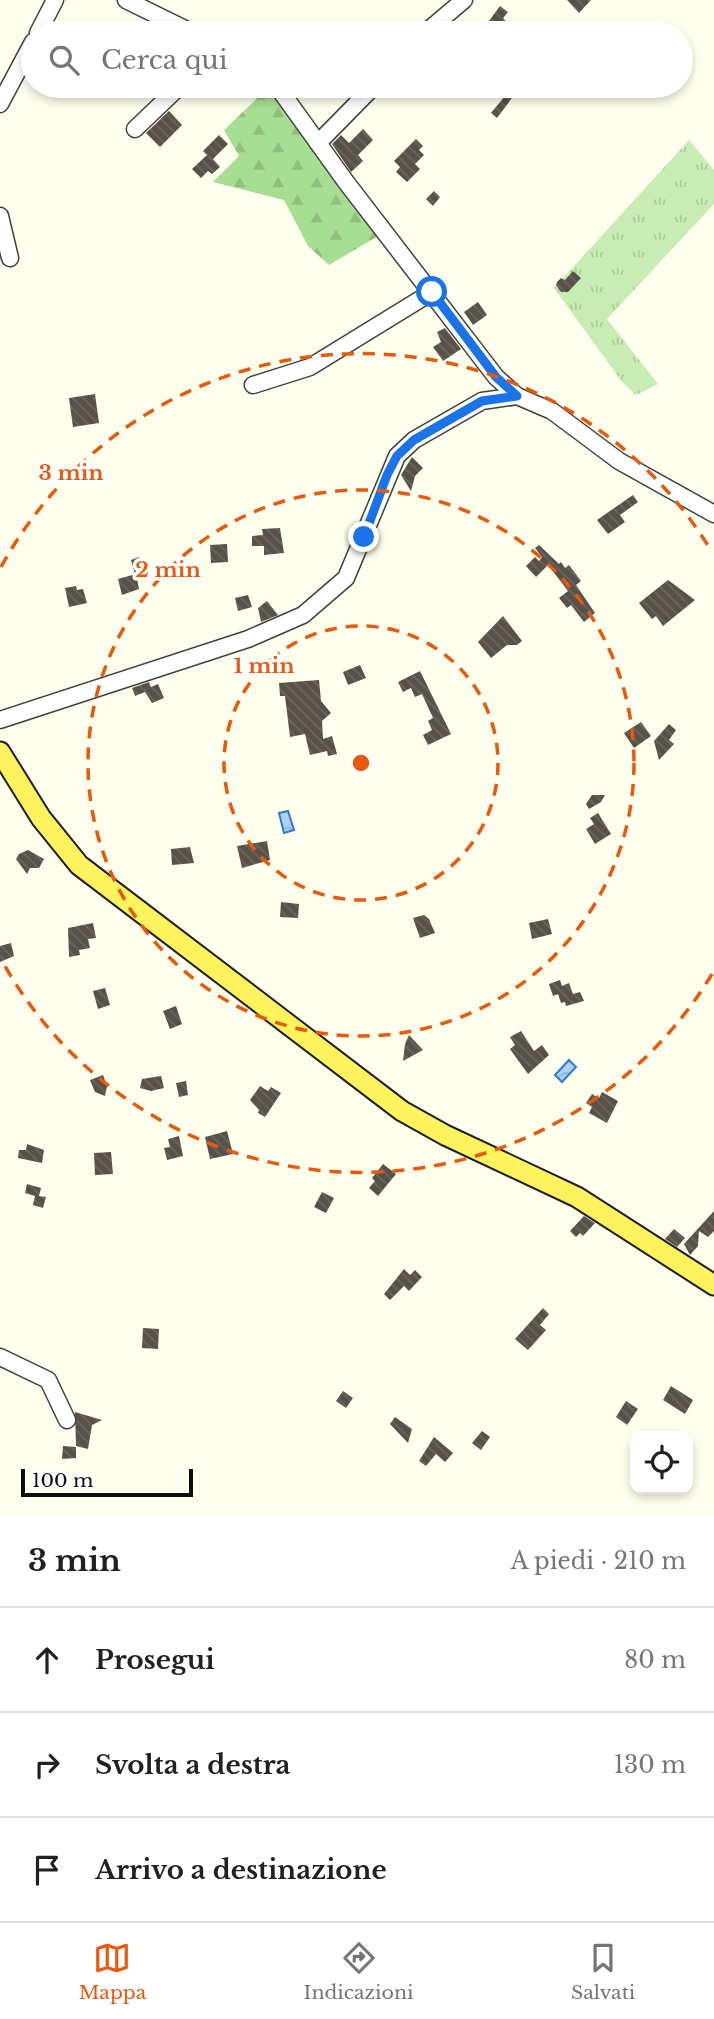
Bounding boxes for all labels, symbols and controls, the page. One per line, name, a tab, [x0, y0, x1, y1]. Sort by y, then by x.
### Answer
search box	[21, 21, 693, 98]
icon: search	[45, 41, 83, 79]
text: Cerca qui	[101, 44, 228, 76]
route start	[416, 276, 447, 307]
text: 3 min	[38, 460, 104, 486]
route end	[348, 521, 379, 552]
text: 2 min	[135, 557, 201, 583]
text: 1 min	[234, 653, 294, 679]
centre of rings	[349, 751, 373, 775]
map controls	[630, 1431, 693, 1494]
button: locate	[630, 1431, 693, 1494]
scale bar	[21, 1466, 192, 1498]
text: 100 m	[32, 1469, 93, 1492]
text: 3 min	[28, 1542, 121, 1579]
text: A piedi · 210 m	[511, 1547, 686, 1575]
icon: ahead	[28, 1641, 66, 1679]
text: Prosegui	[95, 1644, 215, 1676]
text: 80 m	[624, 1646, 686, 1674]
icon: right	[28, 1746, 66, 1784]
text: Svolta a destra	[95, 1749, 291, 1781]
text: 130 m	[614, 1751, 686, 1779]
icon: arrive	[28, 1851, 66, 1889]
text: Arrivo a destinazione	[95, 1854, 387, 1886]
tab: Mappa	[79, 1939, 146, 2004]
tab: Indicazioni	[304, 1939, 414, 2004]
tab: Salvati	[571, 1939, 635, 2004]

